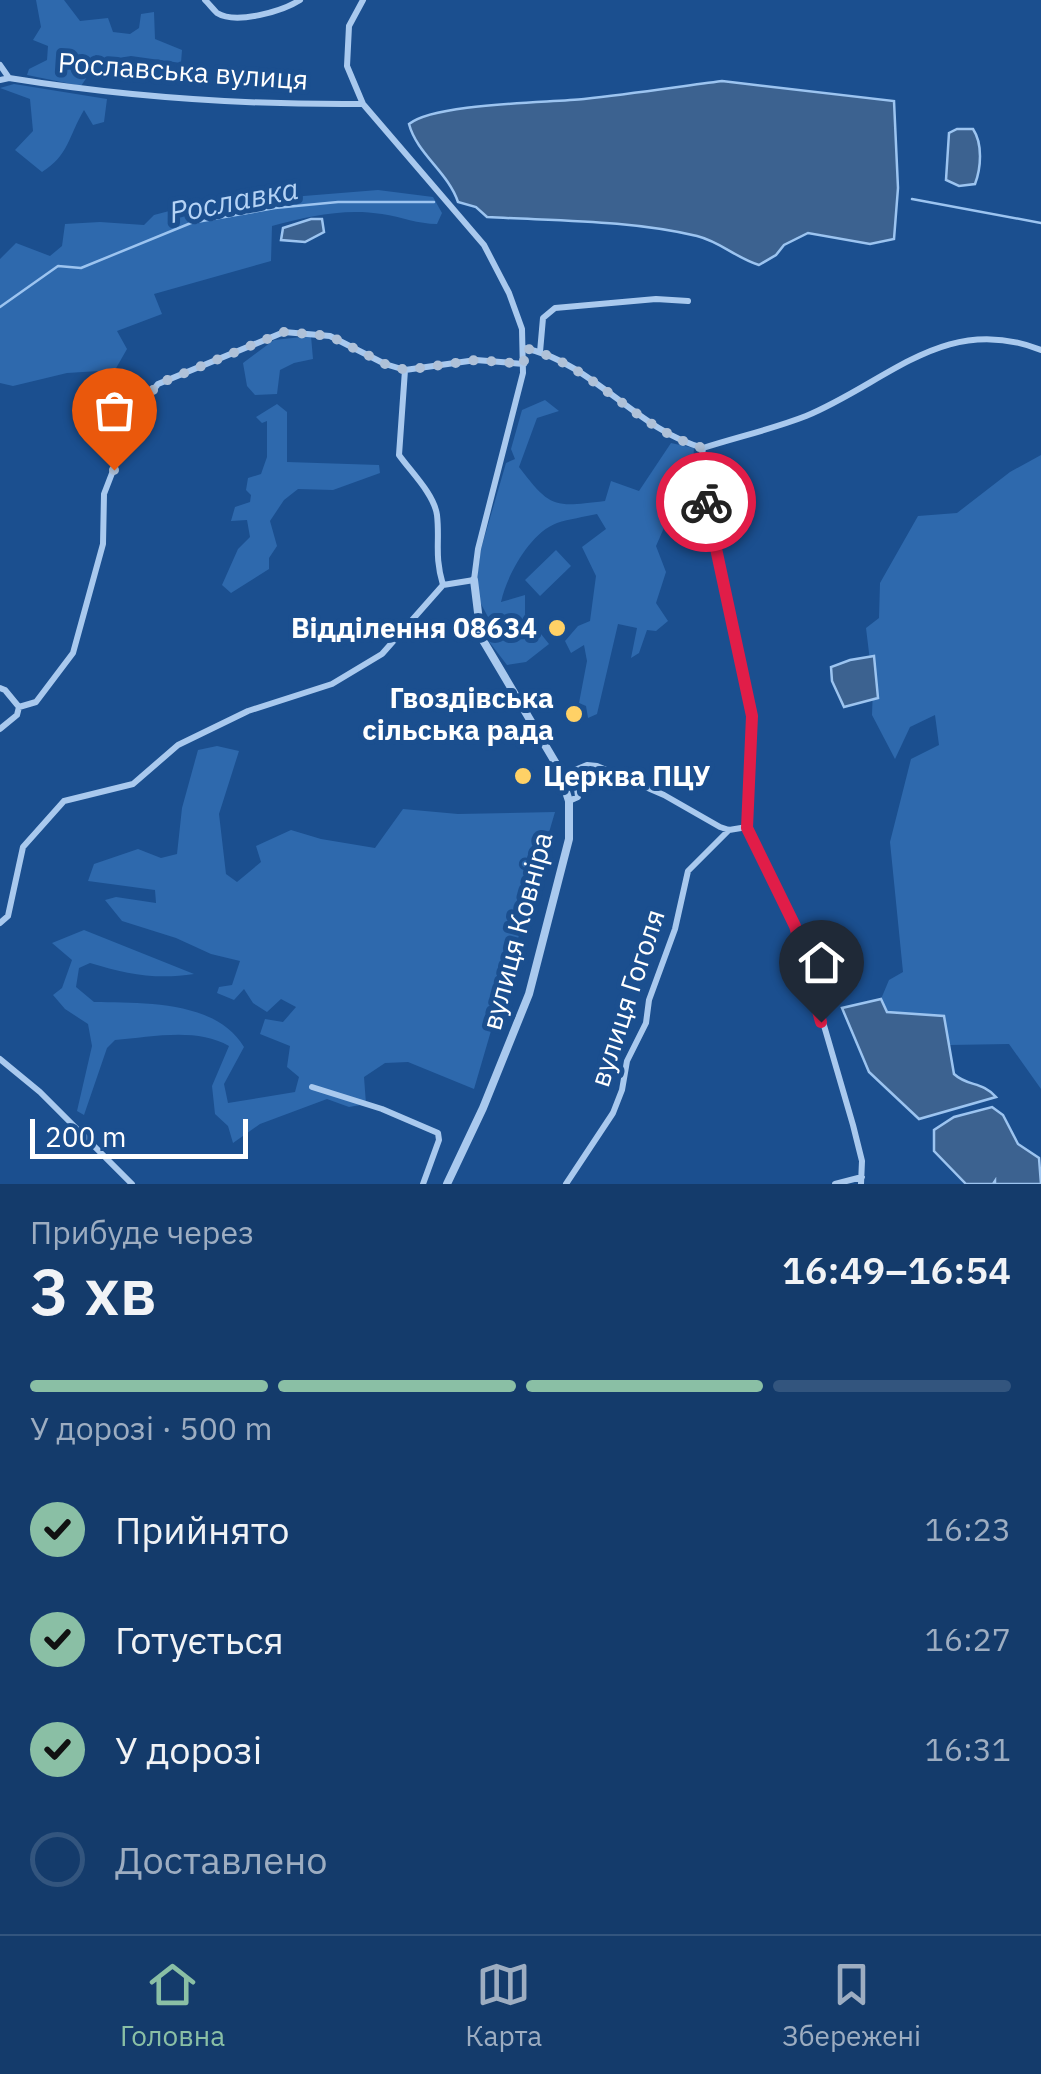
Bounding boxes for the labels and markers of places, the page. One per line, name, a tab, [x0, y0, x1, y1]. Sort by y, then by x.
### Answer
pin	[72, 368, 157, 471]
place label: Відділення 08634	[291, 609, 537, 646]
marker: Відділення 08634	[546, 617, 568, 639]
place label: Гвоздівська сільська рада	[362, 679, 554, 748]
marker: Гвоздівська сільська рада	[563, 703, 585, 725]
place label: Церква ПЦУ	[543, 757, 711, 794]
marker: Церква ПЦУ	[512, 765, 534, 787]
pin	[779, 920, 864, 1023]

